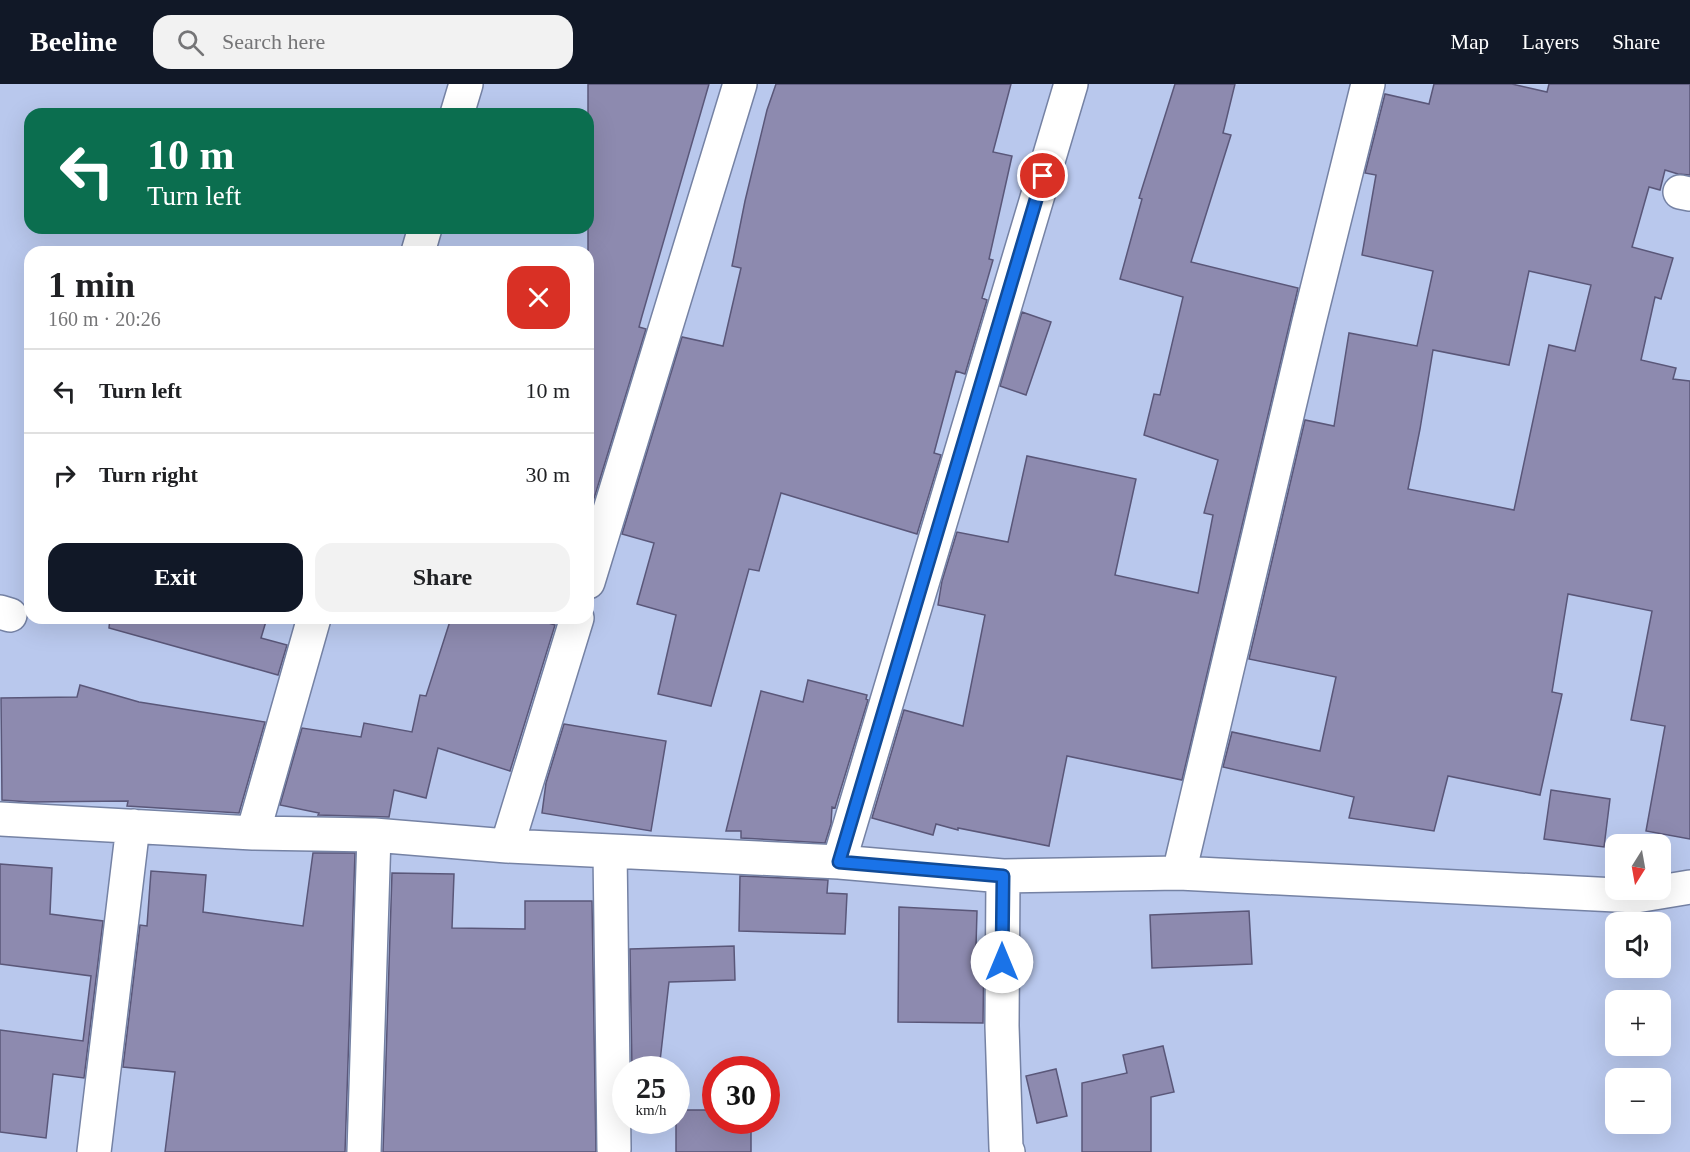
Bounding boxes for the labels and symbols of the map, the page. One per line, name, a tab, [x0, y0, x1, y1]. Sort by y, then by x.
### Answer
pin	[1017, 150, 1068, 201]
north arrow	[1605, 834, 1671, 900]
position arrow	[970, 930, 1034, 994]
speed limit sign: 30	[702, 1056, 780, 1134]

